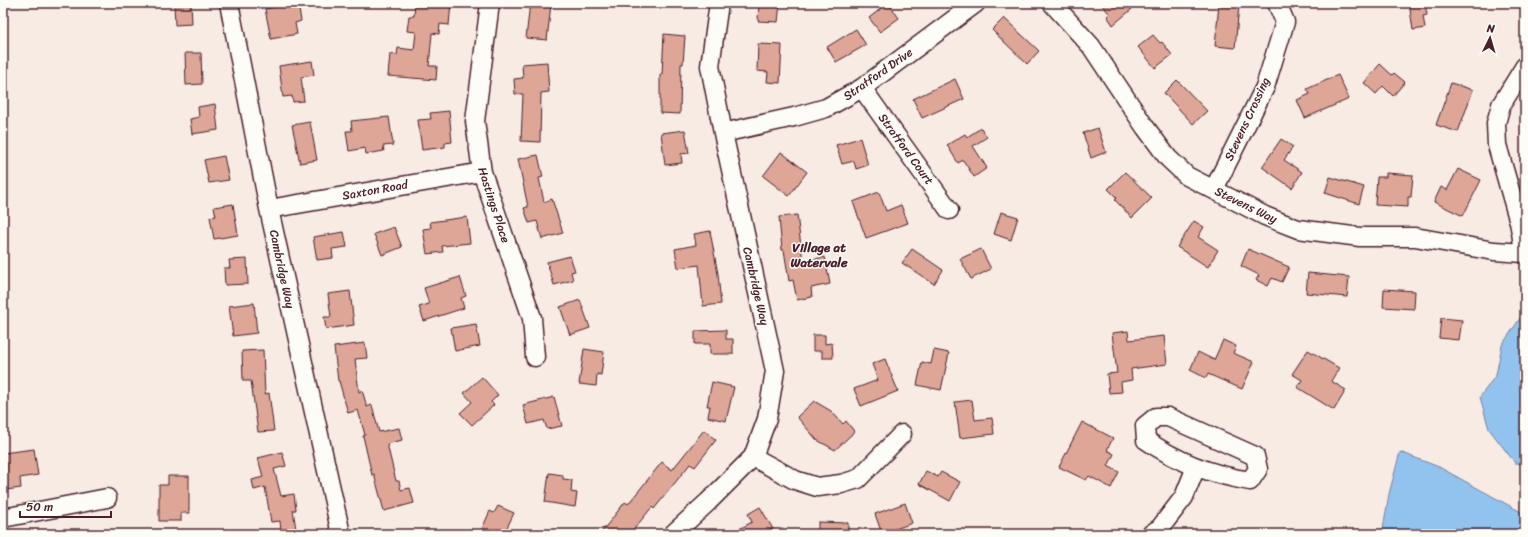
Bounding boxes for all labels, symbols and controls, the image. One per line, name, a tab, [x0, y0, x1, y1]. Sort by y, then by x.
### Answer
north arrow	[1470, 18, 1510, 58]
text: N	[1485, 19, 1496, 38]
street label: Stratford Drive	[838, 42, 918, 106]
street label: Stevens Crossing	[1218, 73, 1276, 165]
street label: Stratford Court	[872, 108, 940, 190]
street label: Hastings Place	[471, 164, 517, 246]
street label: Saxton Road	[340, 173, 411, 207]
street label: Stevens Way	[1211, 180, 1282, 230]
street label: Cambridge Way	[263, 228, 301, 311]
district label: Village at Watervale	[790, 236, 848, 274]
street label: Cambridge Way	[736, 245, 776, 328]
scale bar	[20, 493, 111, 519]
text: 50 m	[26, 496, 53, 518]

